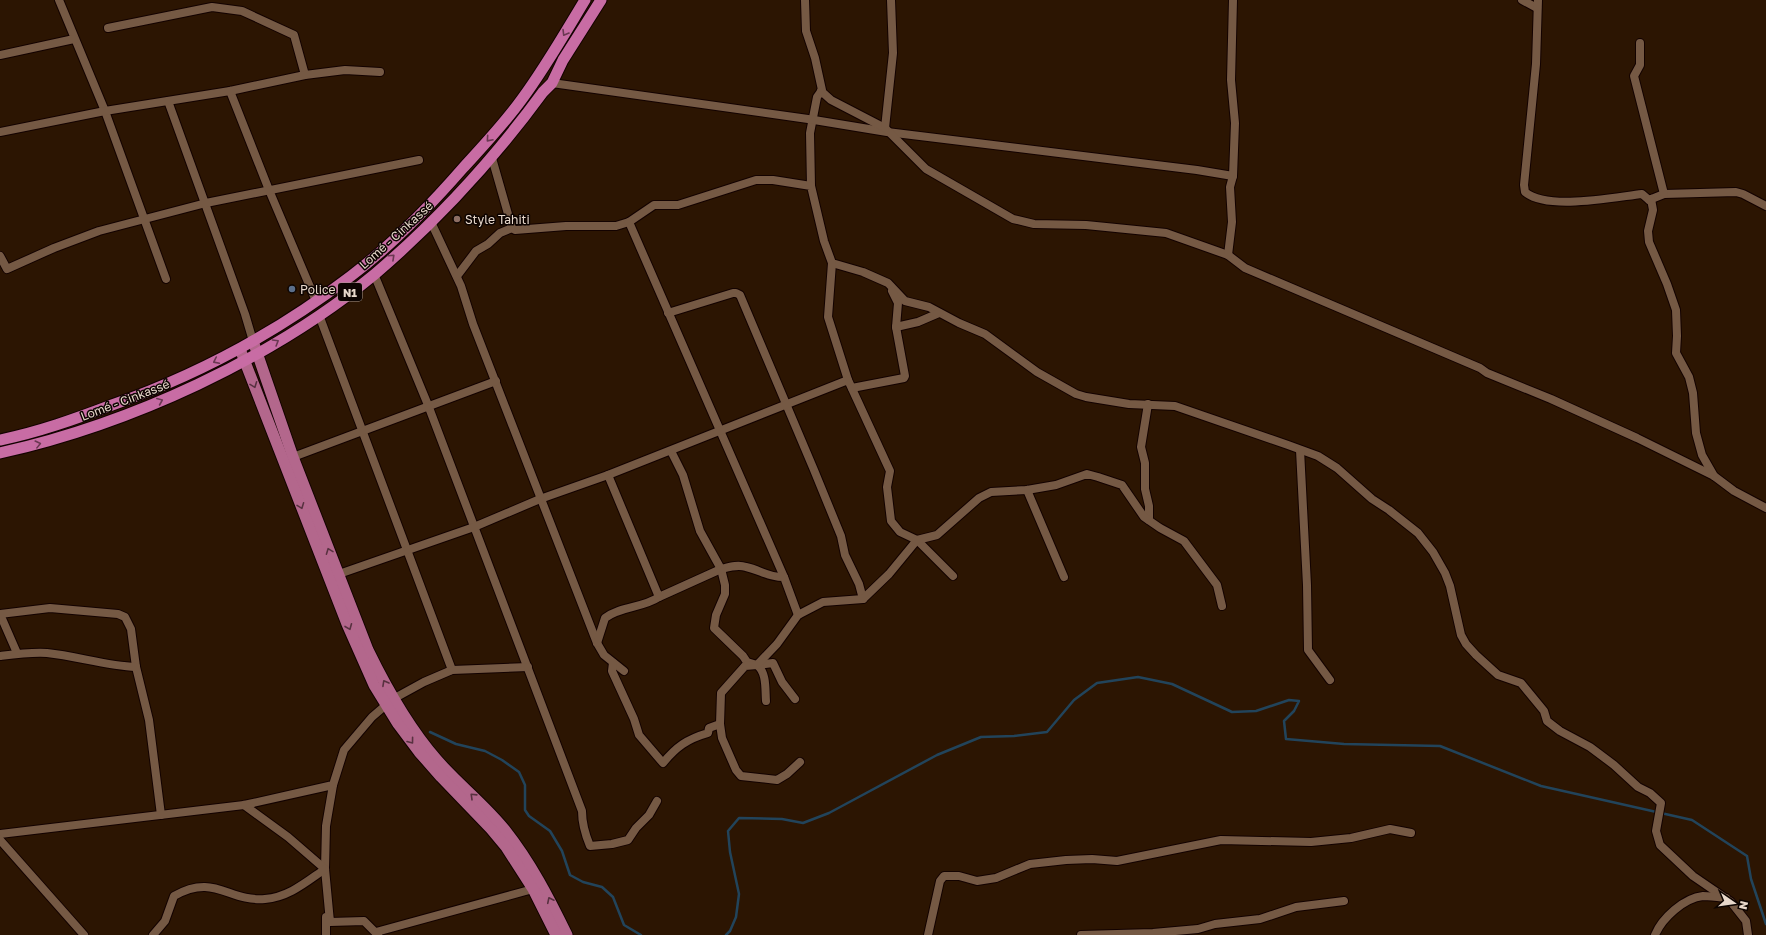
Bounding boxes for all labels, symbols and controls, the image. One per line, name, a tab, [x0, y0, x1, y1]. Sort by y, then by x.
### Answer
one-way arrow	[562, 29, 569, 36]
one-way arrow	[487, 134, 494, 142]
street label: Lomé - Cinkassé	[356, 198, 436, 272]
place label: Style Tahiti	[465, 212, 530, 227]
marker: Style Tahiti	[452, 214, 462, 224]
one-way arrow	[387, 255, 395, 262]
place label: Police	[300, 282, 336, 297]
road number: N1	[338, 283, 362, 301]
marker: Police	[287, 284, 297, 294]
one-way arrow	[272, 340, 279, 347]
one-way arrow	[213, 356, 221, 363]
street label: Lomé - Cinkassé	[78, 376, 172, 424]
one-way arrow	[250, 382, 258, 389]
one-way arrow	[157, 397, 164, 405]
one-way arrow	[34, 440, 41, 449]
one-way arrow	[297, 503, 305, 510]
one-way arrow	[326, 547, 334, 554]
one-way arrow	[344, 624, 352, 631]
one-way arrow	[382, 680, 389, 688]
one-way arrow	[406, 737, 413, 744]
one-way arrow	[470, 793, 478, 801]
north arrow	[1714, 883, 1754, 923]
one-way arrow	[547, 897, 555, 904]
text: N	[1737, 900, 1752, 911]

